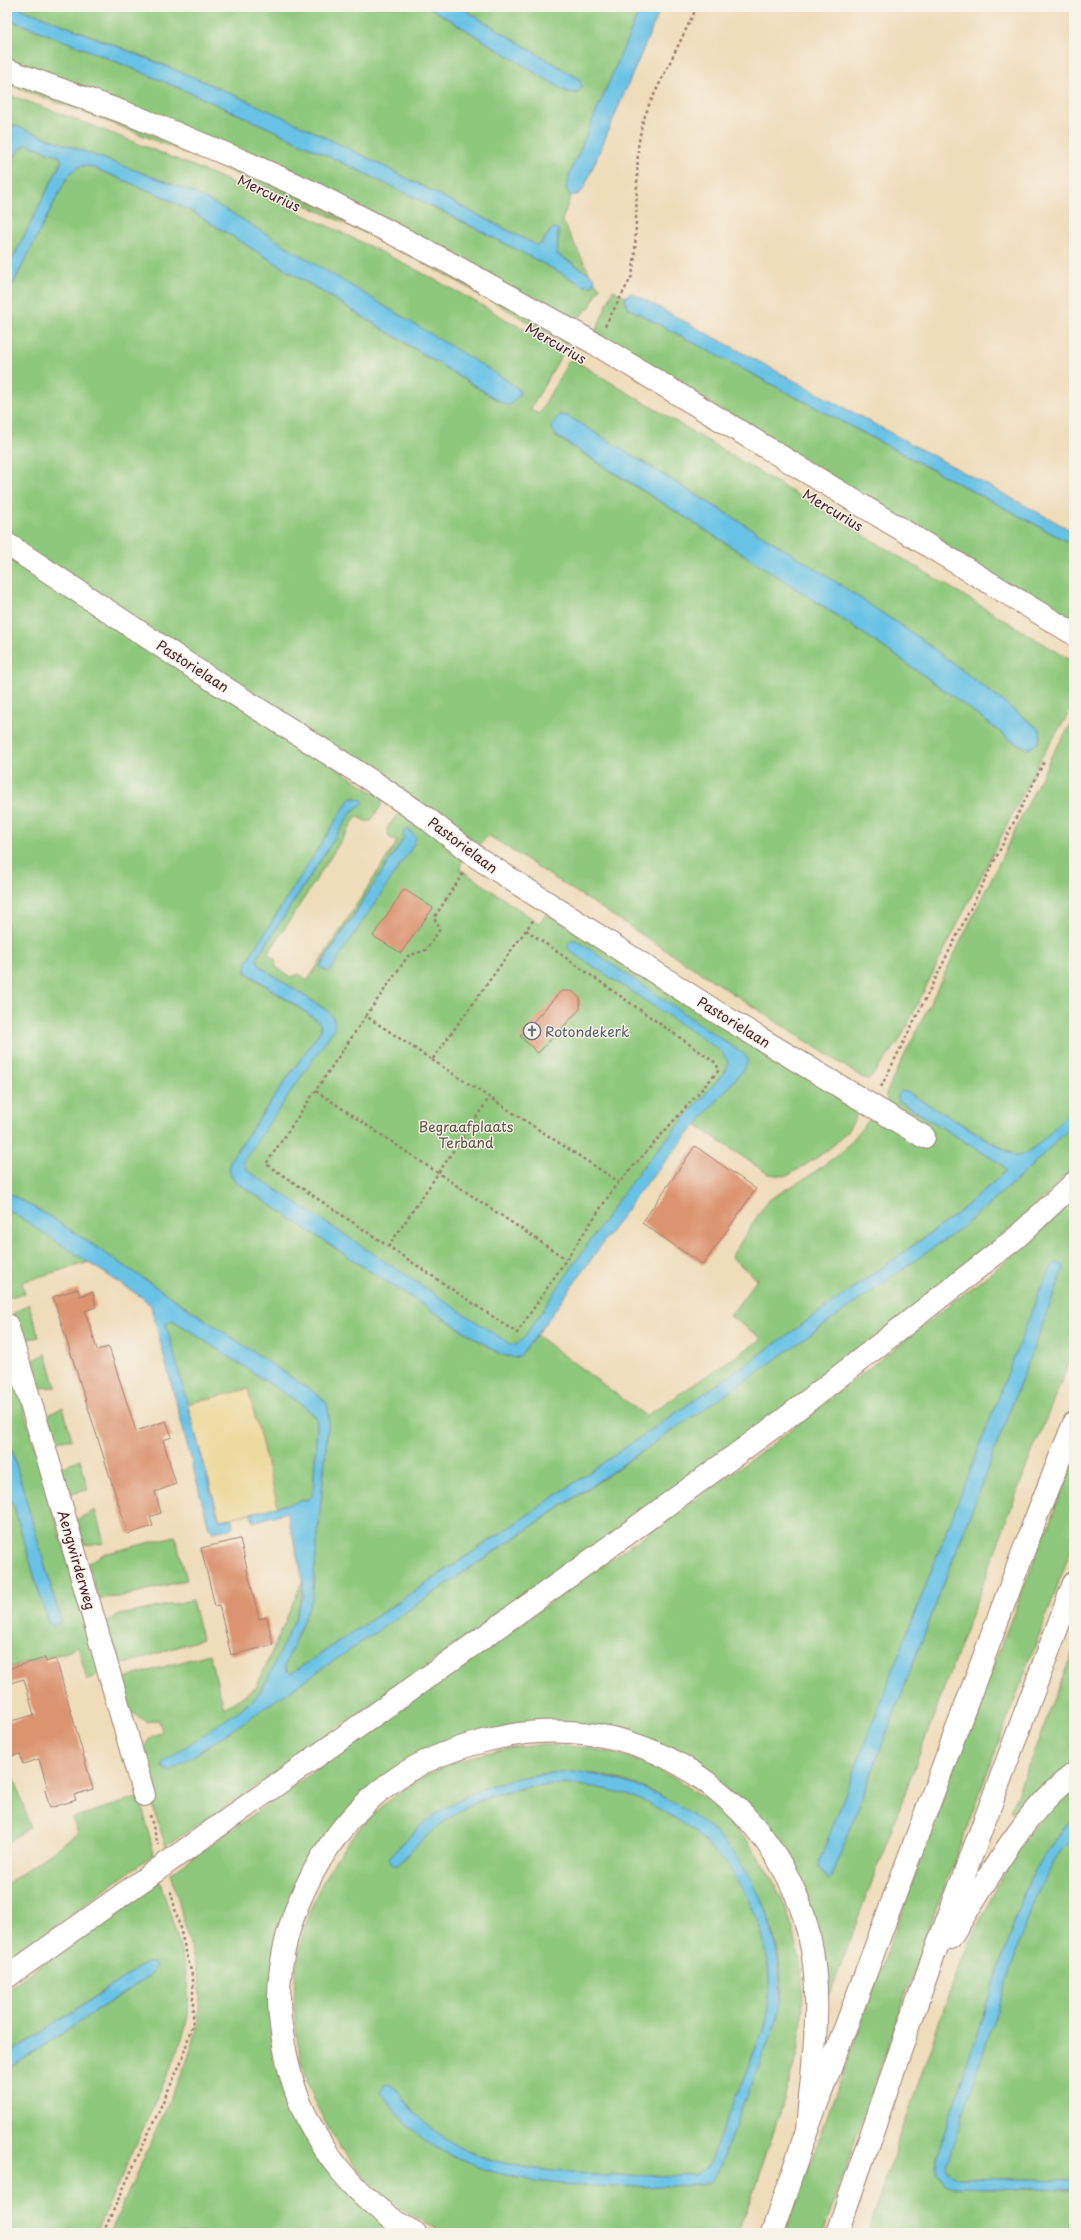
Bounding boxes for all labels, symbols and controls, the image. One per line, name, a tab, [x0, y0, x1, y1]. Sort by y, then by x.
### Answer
street label: Mercurius	[234, 169, 304, 217]
street label: Mercurius	[522, 317, 590, 369]
street label: Mercurius	[799, 484, 867, 536]
street label: Pastorielaan	[153, 635, 233, 697]
street label: Pastorielaan	[424, 812, 502, 878]
street label: Pastorielaan	[693, 991, 775, 1053]
church icon: Rotondekerk	[522, 1021, 542, 1041]
place label: Rotondekerk	[545, 1021, 630, 1042]
park label: Begraafplaats Terband	[419, 1116, 514, 1153]
street label: Aengwirderweg	[53, 1507, 101, 1613]

